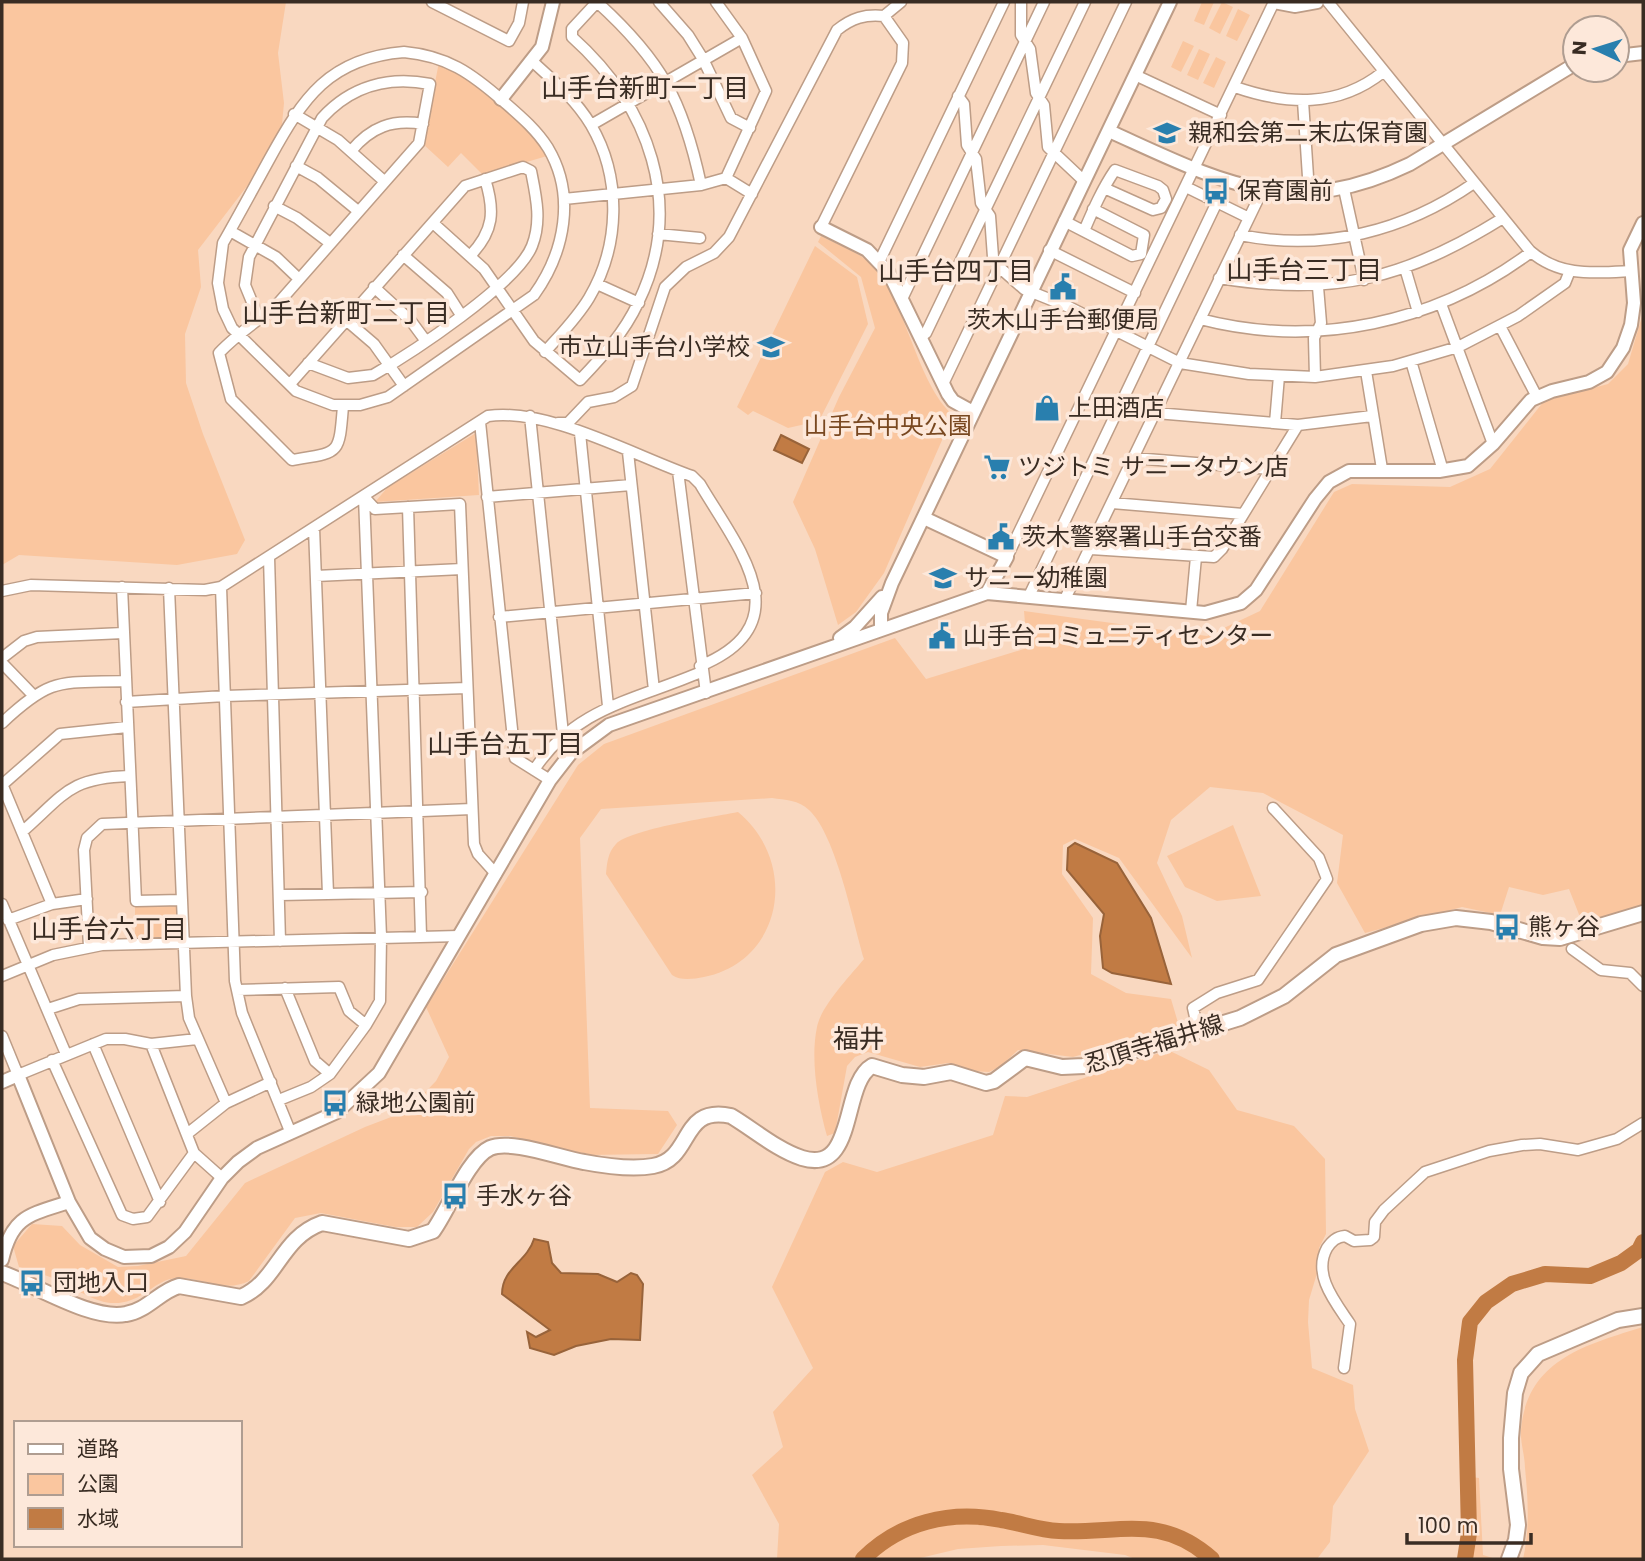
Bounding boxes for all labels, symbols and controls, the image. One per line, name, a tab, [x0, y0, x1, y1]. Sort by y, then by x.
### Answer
north arrow	[1561, 14, 1631, 84]
text: N	[1566, 40, 1594, 56]
district label: 山手台新町一丁目	[541, 70, 749, 106]
place label: 親和会第二末広保育園	[1188, 116, 1428, 149]
school or university icon: 親和会第二末広保育園	[1152, 118, 1182, 148]
place label: 保育園前	[1237, 174, 1333, 207]
bus stop icon: 保育園前	[1201, 176, 1231, 206]
district label: 山手台三丁目	[1226, 252, 1382, 288]
district label: 山手台四丁目	[878, 253, 1034, 289]
public building icon: 茨木山手台郵便局	[1048, 272, 1078, 302]
district label: 山手台新町二丁目	[242, 295, 450, 331]
place label: 茨木山手台郵便局	[967, 303, 1159, 336]
place label: 市立山手台小学校	[558, 330, 750, 363]
school or university icon: 市立山手台小学校	[756, 332, 786, 362]
place label: 上田酒店	[1068, 391, 1164, 424]
shop icon: 上田酒店	[1032, 393, 1062, 423]
park label: 山手台中央公園	[804, 409, 972, 442]
place label: ツジトミ サニータウン店	[1018, 450, 1288, 483]
supermarket icon: ツジトミ サニータウン店	[982, 452, 1012, 482]
place label: 茨木警察署山手台交番	[1022, 520, 1262, 553]
public building icon: 茨木警察署山手台交番	[986, 522, 1016, 552]
place label: サニー幼稚園	[964, 561, 1108, 594]
school or university icon: サニー幼稚園	[928, 563, 958, 593]
place label: 山手台コミュニティセンター	[963, 619, 1274, 652]
public building icon: 山手台コミュニティセンター	[927, 621, 957, 651]
district label: 山手台五丁目	[427, 726, 583, 762]
place label: 熊ヶ谷	[1528, 910, 1600, 943]
district label: 山手台六丁目	[31, 911, 187, 947]
bus stop icon: 熊ヶ谷	[1492, 912, 1522, 942]
street label: 忍頂寺福井線	[1080, 1007, 1228, 1080]
district label: 福井	[833, 1021, 885, 1057]
place label: 緑地公園前	[356, 1086, 476, 1119]
bus stop icon: 緑地公園前	[320, 1088, 350, 1118]
place label: 手水ヶ谷	[476, 1179, 572, 1212]
bus stop icon: 手水ヶ谷	[440, 1181, 470, 1211]
place label: 団地入口	[53, 1266, 149, 1299]
bus stop icon: 団地入口	[17, 1268, 47, 1298]
legend	[14, 1421, 242, 1547]
text: 道路	[77, 1434, 119, 1463]
text: 公園	[77, 1469, 119, 1498]
scale bar	[1407, 1502, 1531, 1546]
text: 水域	[77, 1504, 119, 1533]
text: 100 m	[1418, 1511, 1478, 1540]

